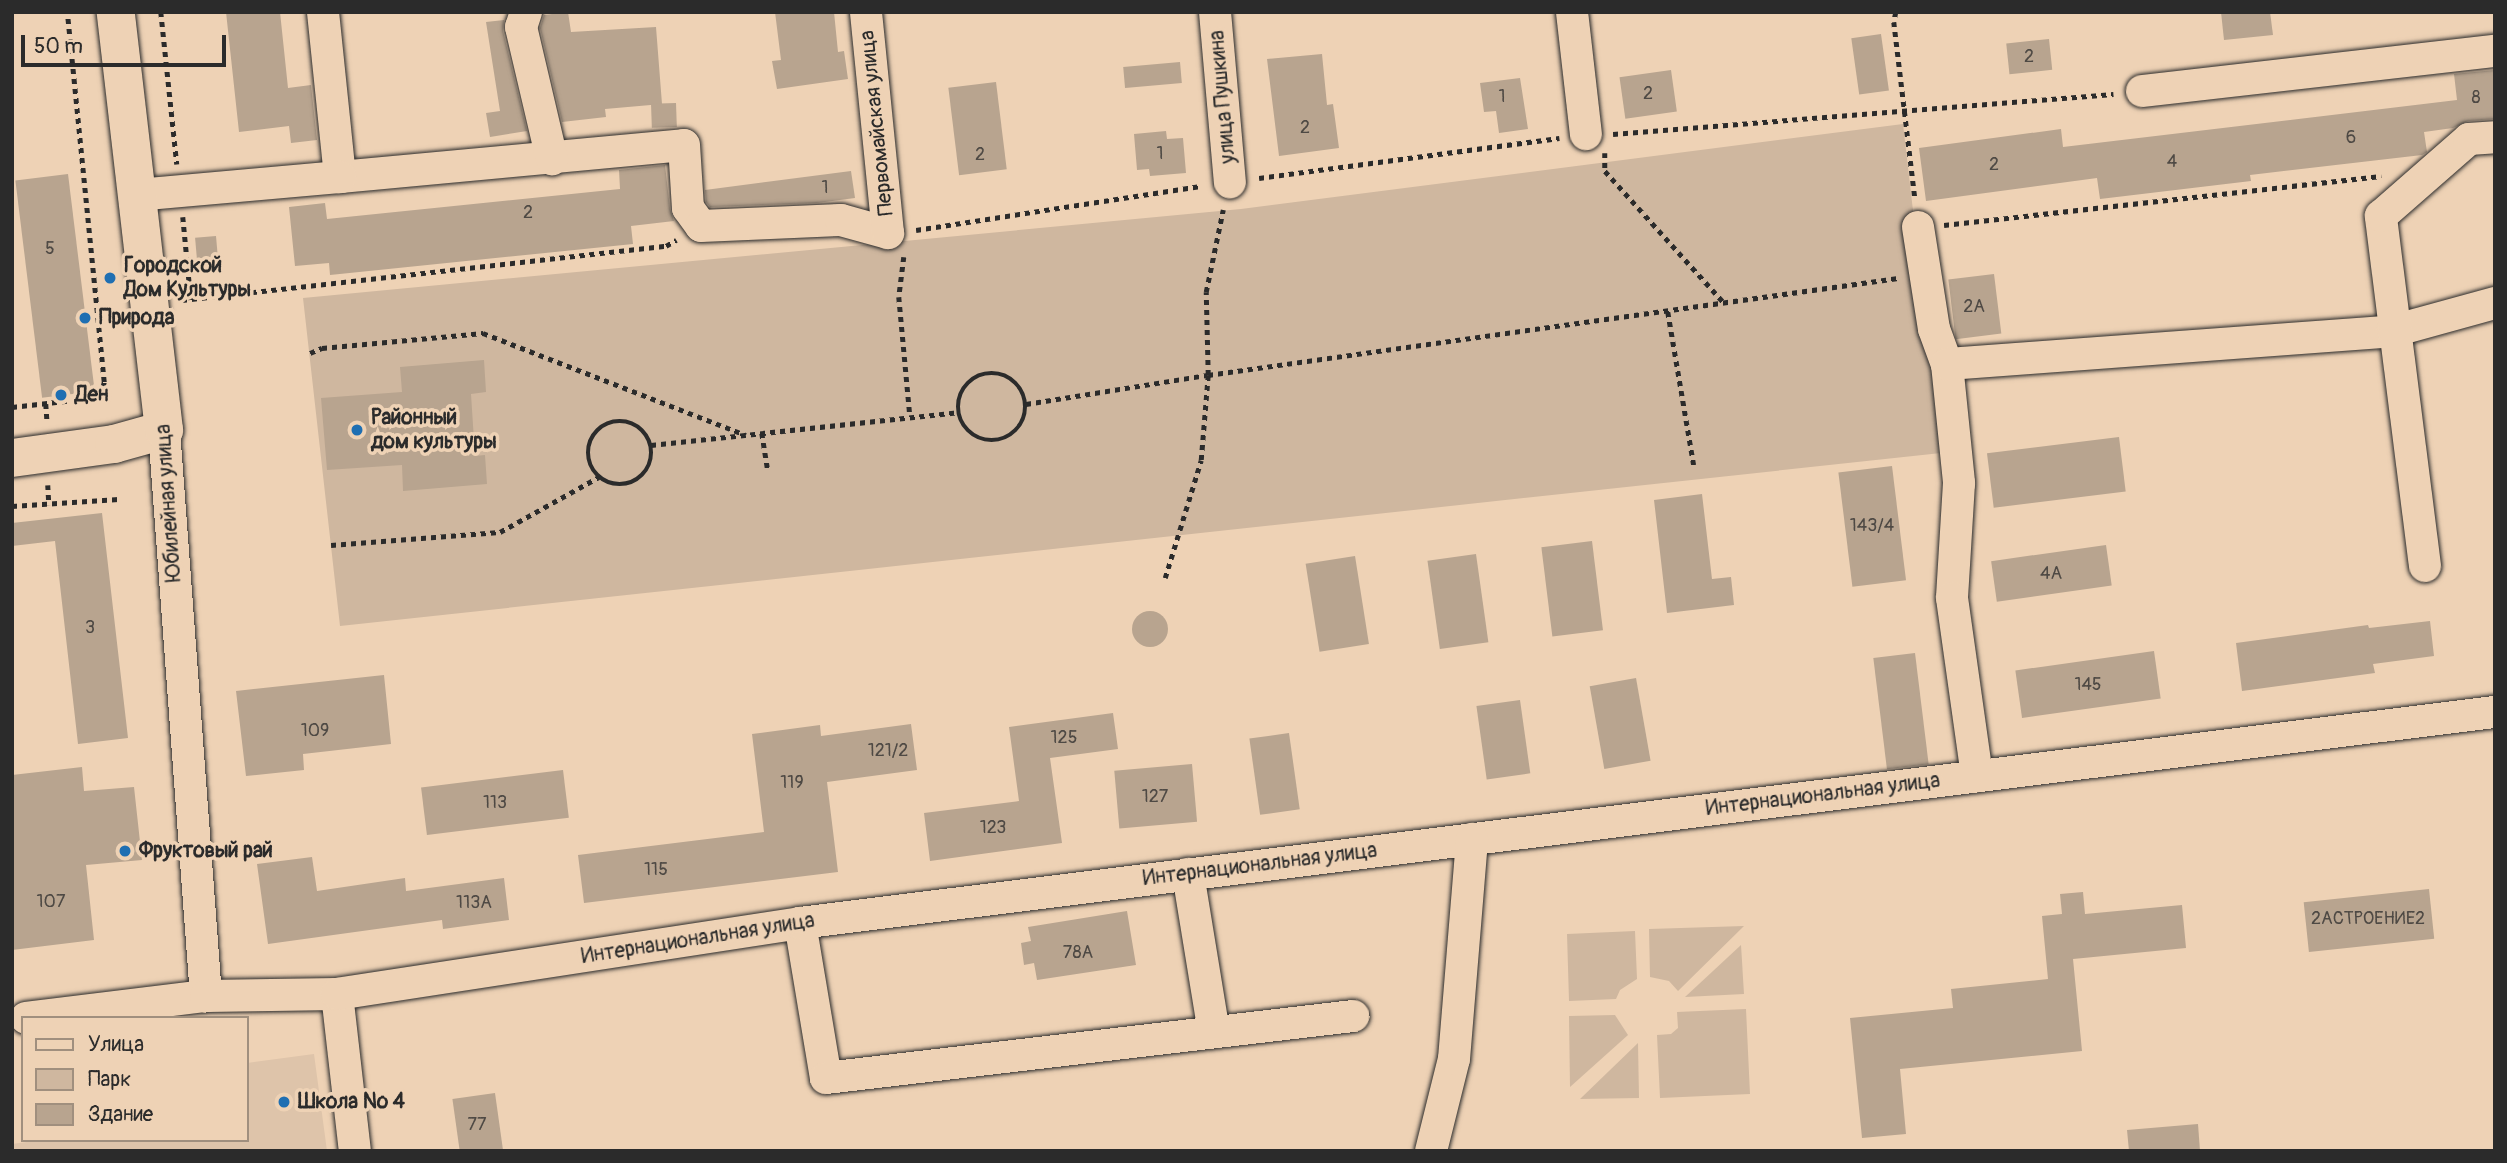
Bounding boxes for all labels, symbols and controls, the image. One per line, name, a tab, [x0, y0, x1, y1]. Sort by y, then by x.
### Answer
scale bar	[24, 21, 229, 65]
street label: Первомайская улица	[855, 29, 899, 217]
street label: улица Пушкина	[1205, 29, 1241, 165]
text: 50 m	[34, 33, 83, 60]
house number: 2	[2024, 46, 2034, 68]
house number: 2	[1643, 83, 1653, 105]
house number: 1	[1498, 86, 1506, 108]
house number: 8	[2471, 87, 2481, 109]
house number: 2	[1300, 117, 1310, 139]
house number: 6	[2346, 127, 2356, 149]
house number: 1	[1156, 143, 1164, 165]
house number: 2	[975, 144, 985, 166]
house number: 4	[2167, 151, 2177, 173]
house number: 2	[1989, 154, 1999, 176]
house number: 1	[821, 177, 829, 199]
house number: 2	[523, 202, 533, 224]
house number: 5	[45, 238, 55, 260]
place label: Городской Дом Культуры	[124, 253, 251, 303]
marker: Городской Дом Культуры	[102, 270, 118, 286]
house number: 2А	[1963, 296, 1985, 318]
place label: Природа	[99, 305, 174, 331]
marker: Природа	[77, 310, 93, 326]
place label: Ден	[75, 382, 108, 408]
marker: Ден	[53, 387, 69, 403]
place label: Районный дом культуры	[371, 405, 497, 455]
marker: Районный дом культуры	[349, 422, 365, 438]
street label: Юбилейная улица	[151, 423, 187, 583]
house number: 143/4	[1850, 515, 1894, 537]
house number: 4А	[2040, 563, 2062, 585]
house number: 3	[85, 617, 95, 639]
house number: 145	[2074, 674, 2102, 696]
house number: 109	[301, 720, 329, 742]
house number: 125	[1051, 727, 1077, 749]
house number: 121/2	[868, 740, 908, 762]
street label: Интернациональная улица	[1704, 768, 1942, 822]
house number: 119	[780, 772, 804, 794]
house number: 127	[1142, 786, 1168, 808]
house number: 113	[483, 792, 507, 814]
house number: 123	[980, 817, 1006, 839]
place label: Фруктовый рай	[139, 838, 273, 864]
street label: Интернациональная улица	[1141, 838, 1379, 892]
marker: Фруктовый рай	[117, 843, 133, 859]
house number: 115	[644, 859, 668, 881]
house number: 107	[37, 891, 65, 913]
house number: 113А	[456, 892, 492, 914]
street label: Интернациональная улица	[580, 908, 816, 970]
house number: 2АСТРОЕНИЕ2	[2311, 908, 2425, 930]
house number: 78А	[1063, 942, 1093, 964]
legend	[21, 1016, 248, 1142]
text: Улица	[88, 1031, 144, 1058]
text: Парк	[88, 1066, 131, 1093]
place label: Школа № 4	[298, 1089, 405, 1115]
marker: Школа № 4	[276, 1094, 292, 1110]
text: Здание	[88, 1101, 153, 1128]
house number: 77	[467, 1114, 487, 1136]

